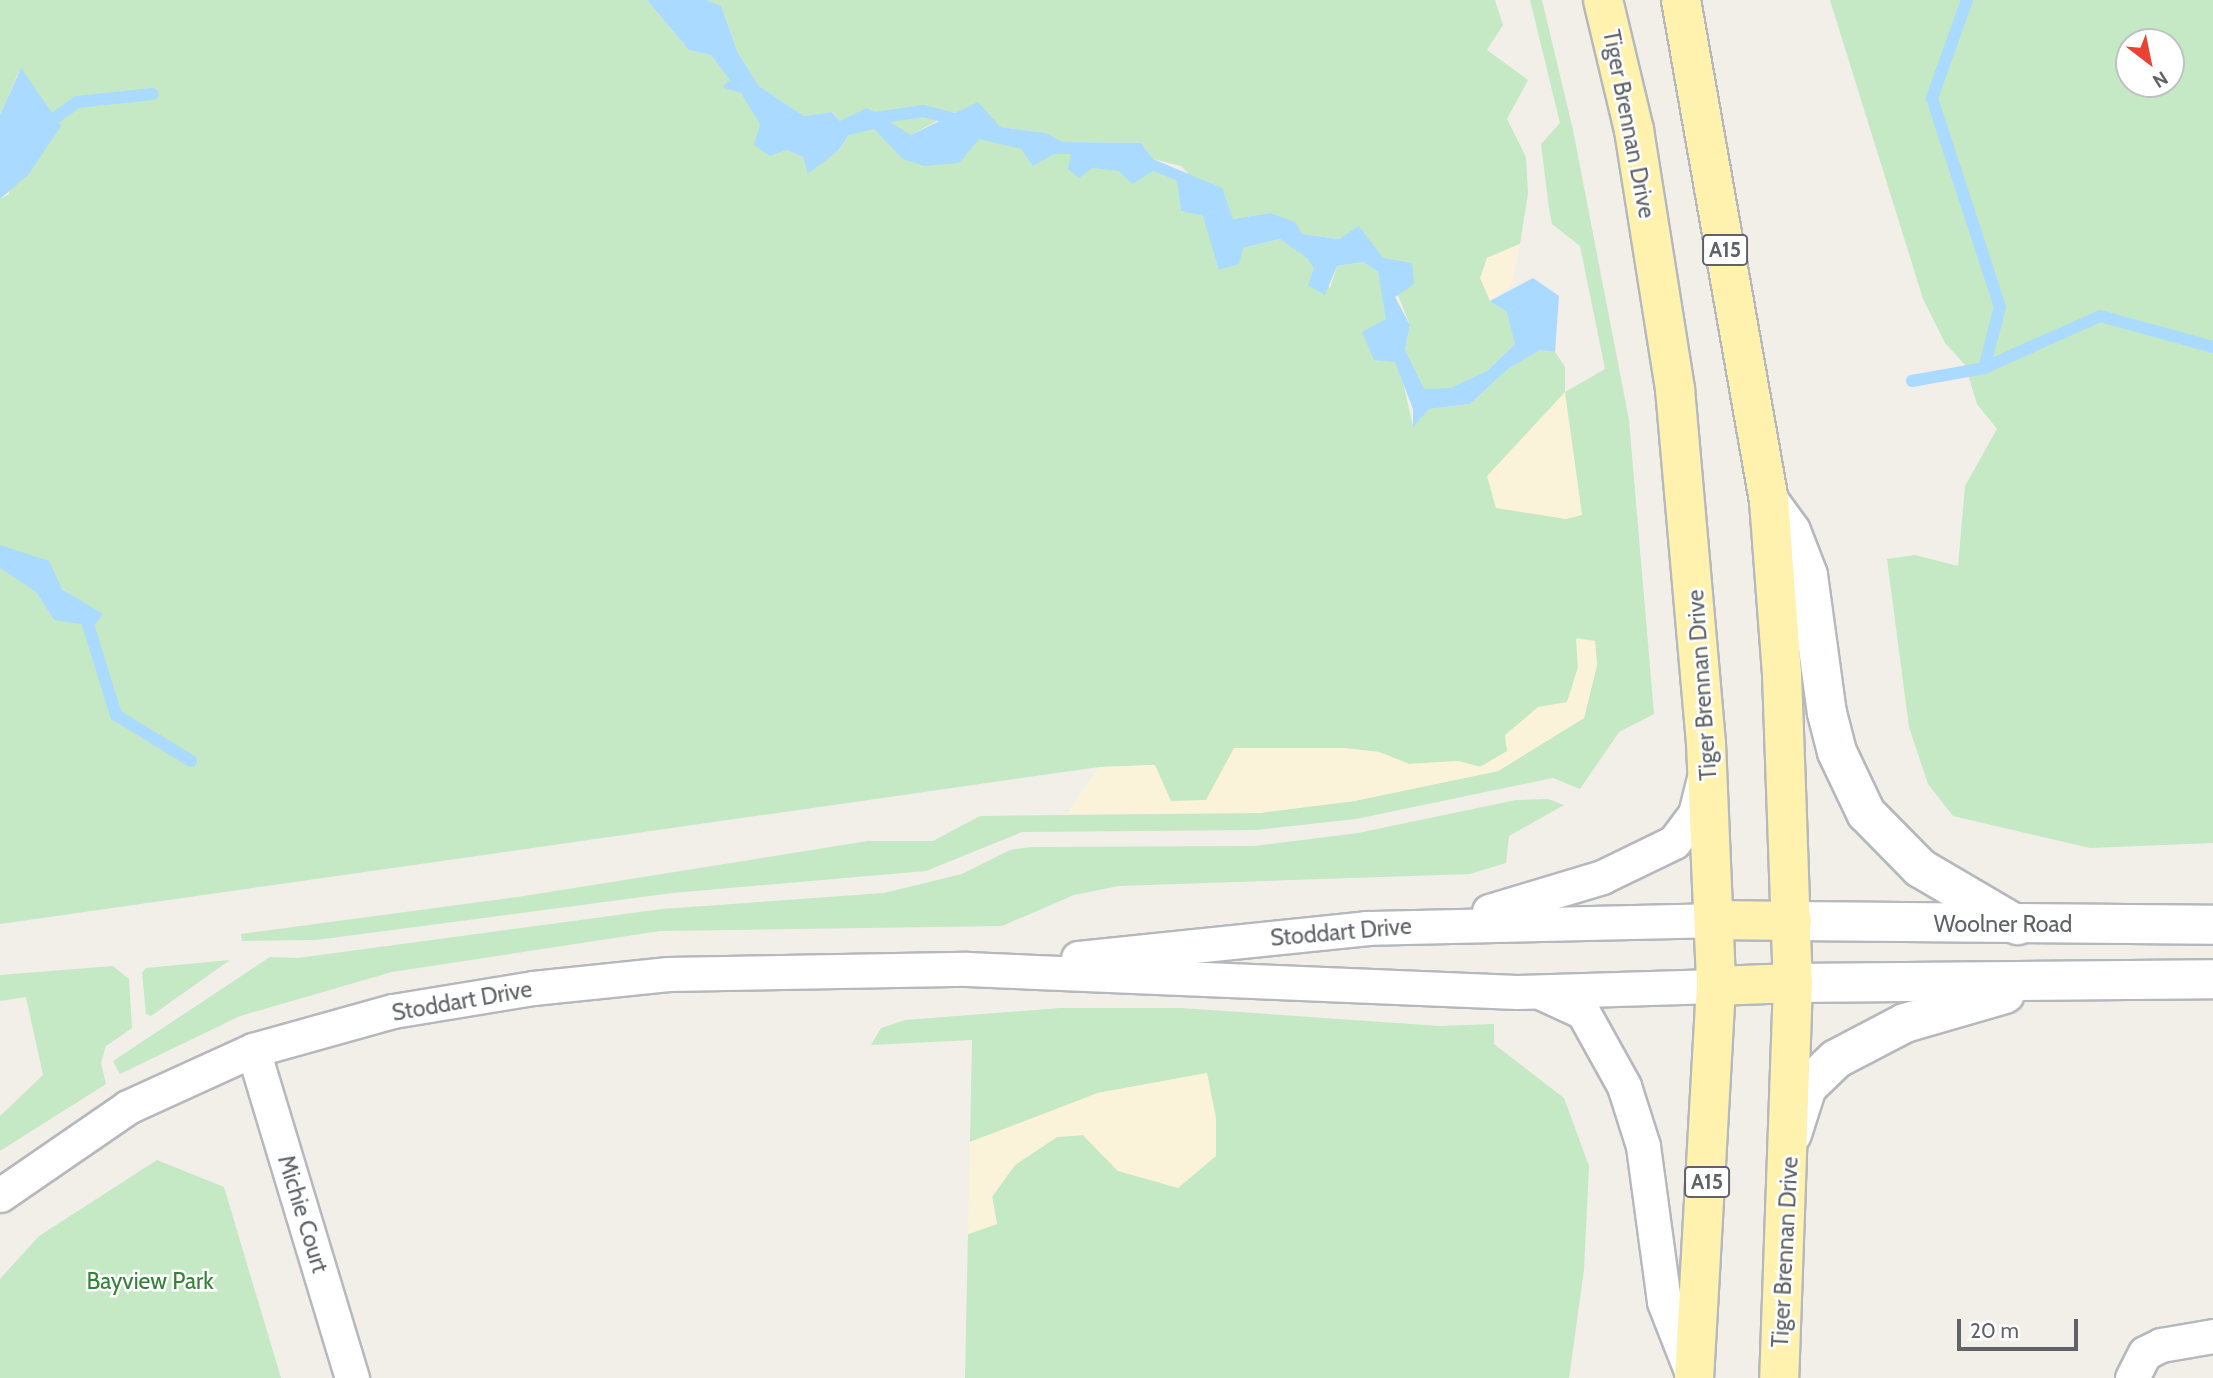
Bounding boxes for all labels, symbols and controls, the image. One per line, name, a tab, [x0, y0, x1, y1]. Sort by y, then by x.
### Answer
street label: Tiger Brennan Drive	[1597, 27, 1661, 221]
north arrow	[2115, 28, 2185, 98]
text: N	[2149, 66, 2172, 93]
road number: A15	[1700, 232, 1750, 268]
street label: Tiger Brennan Drive	[1682, 589, 1722, 781]
street label: Woolner Road	[1934, 910, 2072, 938]
street label: Stoddart Drive	[1269, 912, 1413, 952]
street label: Stoddart Drive	[390, 975, 534, 1027]
street label: Michie Court	[272, 1152, 334, 1276]
street label: Tiger Brennan Drive	[1766, 1156, 1804, 1348]
road number: A15	[1682, 1164, 1732, 1200]
park label: Bayview Park	[86, 1267, 214, 1295]
scale bar	[1961, 1304, 2082, 1348]
text: 20 m	[1970, 1318, 2019, 1343]

